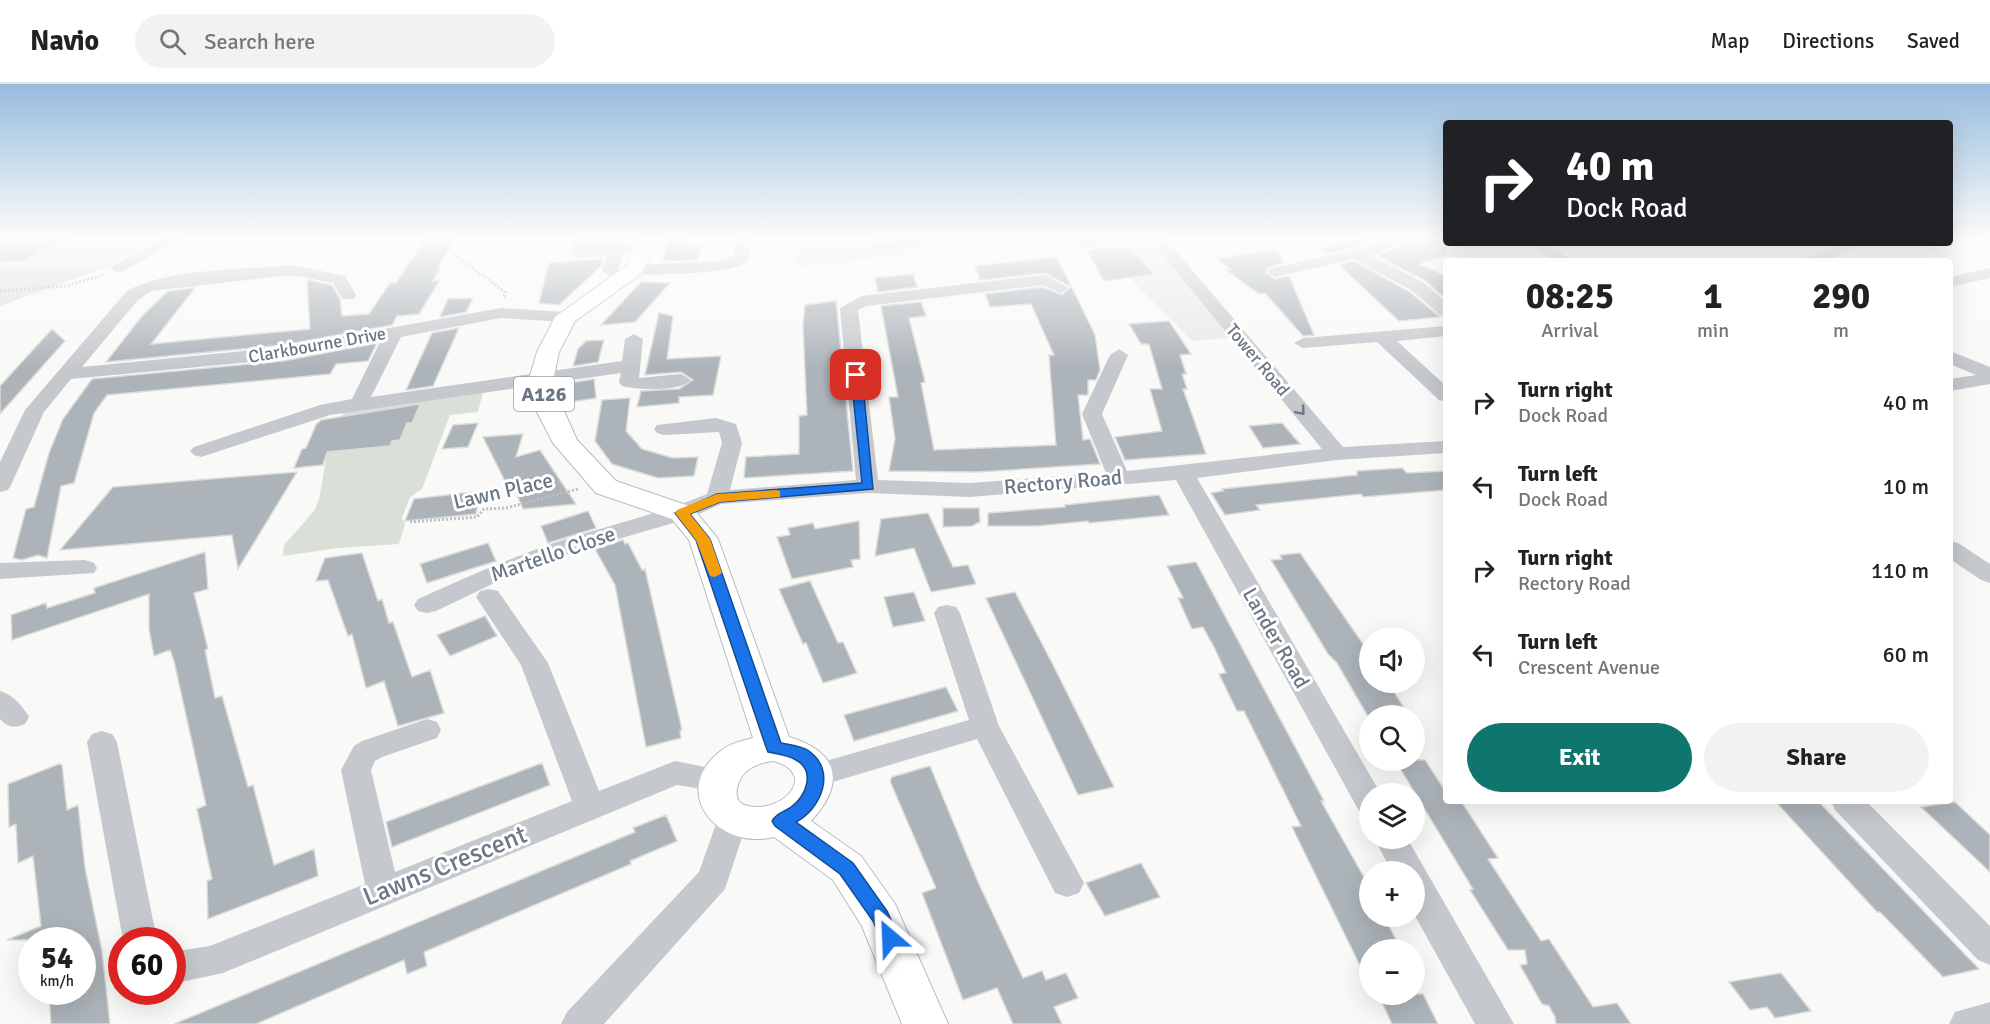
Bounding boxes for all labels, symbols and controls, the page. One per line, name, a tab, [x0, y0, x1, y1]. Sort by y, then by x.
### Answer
search box	[135, 14, 555, 68]
text: Navio	[30, 24, 99, 58]
icon: search	[156, 25, 189, 58]
text: Search here	[204, 28, 315, 55]
text: Map	[1711, 28, 1749, 54]
text: Directions	[1782, 28, 1874, 54]
text: Saved	[1907, 28, 1960, 54]
text: 40 m	[1566, 141, 1655, 192]
icon: right	[1467, 144, 1545, 222]
text: Dock Road	[1566, 192, 1688, 225]
text: 08:25	[1526, 274, 1614, 319]
text: 1	[1703, 274, 1723, 319]
text: 290	[1812, 274, 1870, 319]
text: Arrival	[1541, 318, 1599, 343]
text: min	[1697, 318, 1729, 343]
text: m	[1833, 318, 1849, 343]
street label: Tower Road	[1221, 319, 1295, 401]
street label: Clarkbourne Drive	[246, 322, 388, 368]
pin	[830, 349, 881, 400]
icon: arrive	[839, 358, 872, 391]
text: Turn right	[1518, 376, 1613, 403]
road number: A126	[514, 377, 574, 411]
icon: right	[1467, 386, 1500, 419]
text: 40 m	[1883, 389, 1929, 416]
text: Dock Road	[1518, 403, 1608, 428]
one-way arrow	[1294, 404, 1305, 415]
text: Turn left	[1518, 460, 1598, 487]
street label: Rectory Road	[1003, 464, 1123, 500]
street label: Lawn Place	[451, 467, 555, 515]
icon: left	[1467, 470, 1500, 503]
text: 10 m	[1883, 473, 1929, 500]
text: Dock Road	[1518, 487, 1608, 512]
street label: Martello Close	[487, 521, 619, 587]
text: Turn right	[1518, 544, 1613, 571]
icon: right	[1467, 554, 1500, 587]
text: 110 m	[1871, 557, 1929, 584]
text: Rectory Road	[1518, 571, 1631, 596]
street label: Lander Road	[1237, 583, 1315, 693]
map controls	[1359, 627, 1425, 1005]
button: sound	[1359, 627, 1425, 693]
text: Turn left	[1518, 628, 1598, 655]
icon: left	[1467, 638, 1500, 671]
text: 60 m	[1883, 641, 1929, 668]
text: Crescent Avenue	[1518, 655, 1660, 680]
button: search	[1359, 705, 1425, 771]
button: Exit	[1467, 723, 1692, 792]
button: Share	[1704, 723, 1929, 792]
button: layers	[1359, 783, 1425, 849]
street label: Lawns Crescent	[358, 819, 532, 913]
button: +	[1359, 861, 1425, 927]
position arrow	[858, 906, 922, 970]
speed limit sign: 60	[108, 927, 186, 1005]
button: −	[1359, 939, 1425, 1005]
text: 54	[41, 940, 73, 977]
text: km/h	[40, 972, 74, 990]

